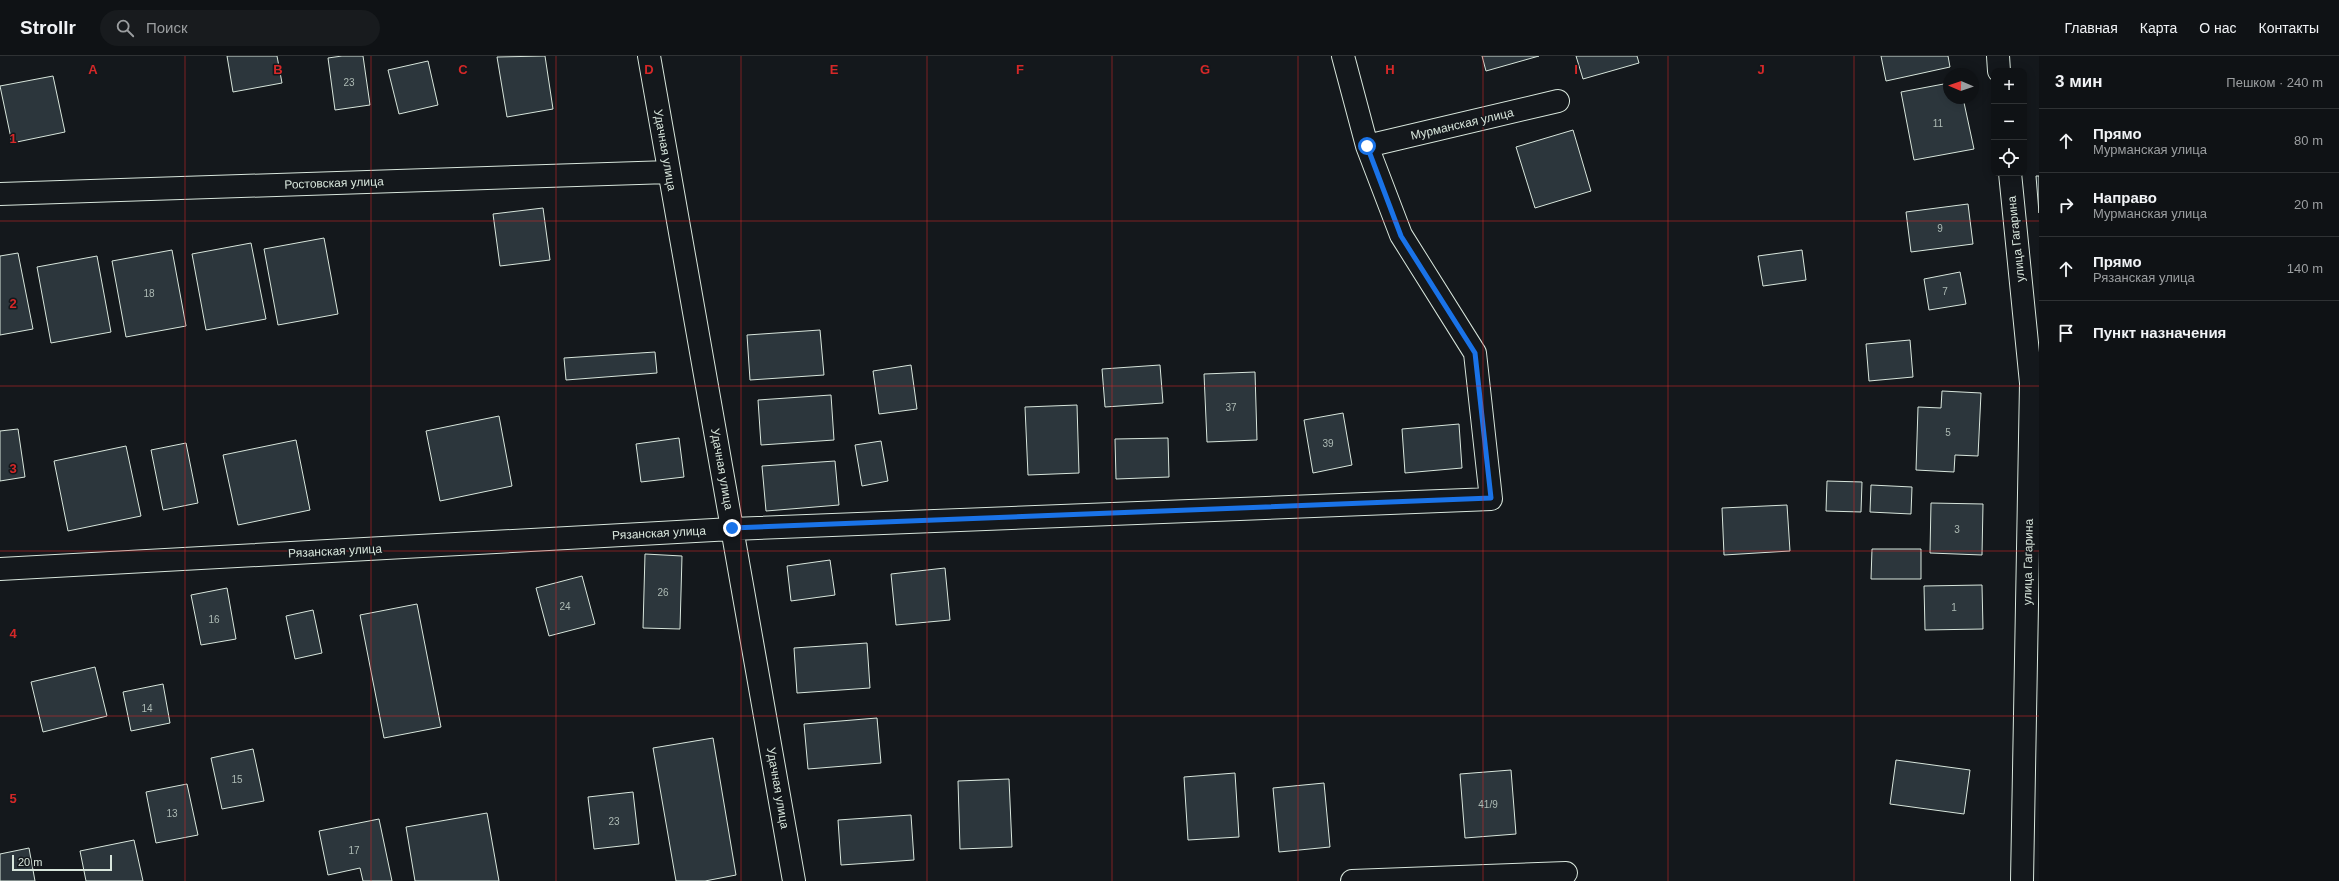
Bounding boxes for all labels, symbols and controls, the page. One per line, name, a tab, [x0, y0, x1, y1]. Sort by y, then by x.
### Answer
search box	[100, 10, 380, 46]
text: Strollr	[20, 17, 76, 38]
icon: search	[114, 17, 136, 39]
text: Поиск	[146, 19, 188, 36]
text: Главная	[2064, 20, 2118, 36]
text: Карта	[2140, 20, 2177, 36]
text: О нас	[2199, 20, 2237, 36]
text: Контакты	[2259, 20, 2319, 36]
text: A	[88, 62, 98, 77]
text: B	[273, 62, 283, 77]
text: C	[458, 62, 468, 77]
text: D	[644, 62, 654, 77]
text: E	[830, 62, 839, 77]
text: F	[1016, 62, 1024, 77]
text: G	[1200, 62, 1210, 77]
text: H	[1385, 62, 1395, 77]
text: I	[1574, 62, 1578, 77]
text: J	[1757, 62, 1765, 77]
north arrow	[1943, 68, 1979, 104]
map controls	[1991, 68, 2027, 176]
button: +	[1991, 68, 2027, 104]
text: 3 мин	[2055, 72, 2102, 91]
text: Пешком · 240 m	[2226, 75, 2323, 90]
house number: 23	[343, 77, 355, 88]
button: −	[1991, 104, 2027, 140]
street label: Мурманская улица	[1409, 105, 1515, 143]
street label: Удачная улица	[651, 108, 679, 192]
house number: 11	[1933, 118, 1944, 129]
text: Прямо	[2093, 125, 2142, 142]
icon: ahead	[2055, 130, 2077, 152]
text: 1	[9, 131, 17, 146]
text: 80 m	[2294, 133, 2323, 148]
route start	[1358, 137, 1376, 155]
button: locate	[1991, 140, 2027, 176]
text: Мурманская улица	[2093, 142, 2207, 157]
street label: Ростовская улица	[284, 174, 384, 192]
text: Направо	[2093, 189, 2157, 206]
icon: right	[2055, 194, 2077, 216]
street label: улица Гагарина	[2004, 195, 2027, 283]
text: 20 m	[2294, 197, 2323, 212]
text: Мурманская улица	[2093, 206, 2207, 221]
house number: 9	[1937, 223, 1943, 234]
text: Прямо	[2093, 253, 2142, 270]
icon: ahead	[2055, 258, 2077, 280]
text: 140 m	[2287, 261, 2323, 276]
text: Рязанская улица	[2093, 270, 2195, 285]
house number: 7	[1942, 286, 1948, 297]
house number: 18	[143, 288, 155, 299]
text: 2	[9, 296, 17, 311]
icon: arrive	[2055, 322, 2077, 344]
text: Пункт назначения	[2093, 324, 2226, 341]
house number: 37	[1225, 402, 1237, 413]
street label: Удачная улица	[708, 427, 736, 511]
house number: 5	[1945, 427, 1951, 438]
house number: 39	[1322, 438, 1334, 449]
text: 3	[9, 461, 17, 476]
street label: улица Гагарина	[2020, 518, 2036, 605]
route end	[723, 519, 741, 537]
street label: Рязанская улица	[612, 524, 707, 542]
house number: 3	[1954, 524, 1960, 535]
street label: Рязанская улица	[288, 542, 383, 560]
house number: 26	[657, 587, 669, 598]
house number: 24	[559, 601, 571, 612]
house number: 1	[1951, 602, 1957, 613]
house number: 16	[208, 614, 220, 625]
text: 4	[9, 626, 17, 641]
house number: 14	[141, 703, 153, 714]
street label: Удачная улица	[764, 746, 792, 830]
house number: 15	[231, 774, 243, 785]
text: 5	[9, 791, 17, 806]
house number: 41/9	[1478, 799, 1498, 810]
house number: 13	[166, 808, 178, 819]
house number: 23	[608, 816, 620, 827]
house number: 17	[348, 845, 360, 856]
scale bar	[12, 853, 112, 872]
text: 20 m	[18, 856, 42, 868]

